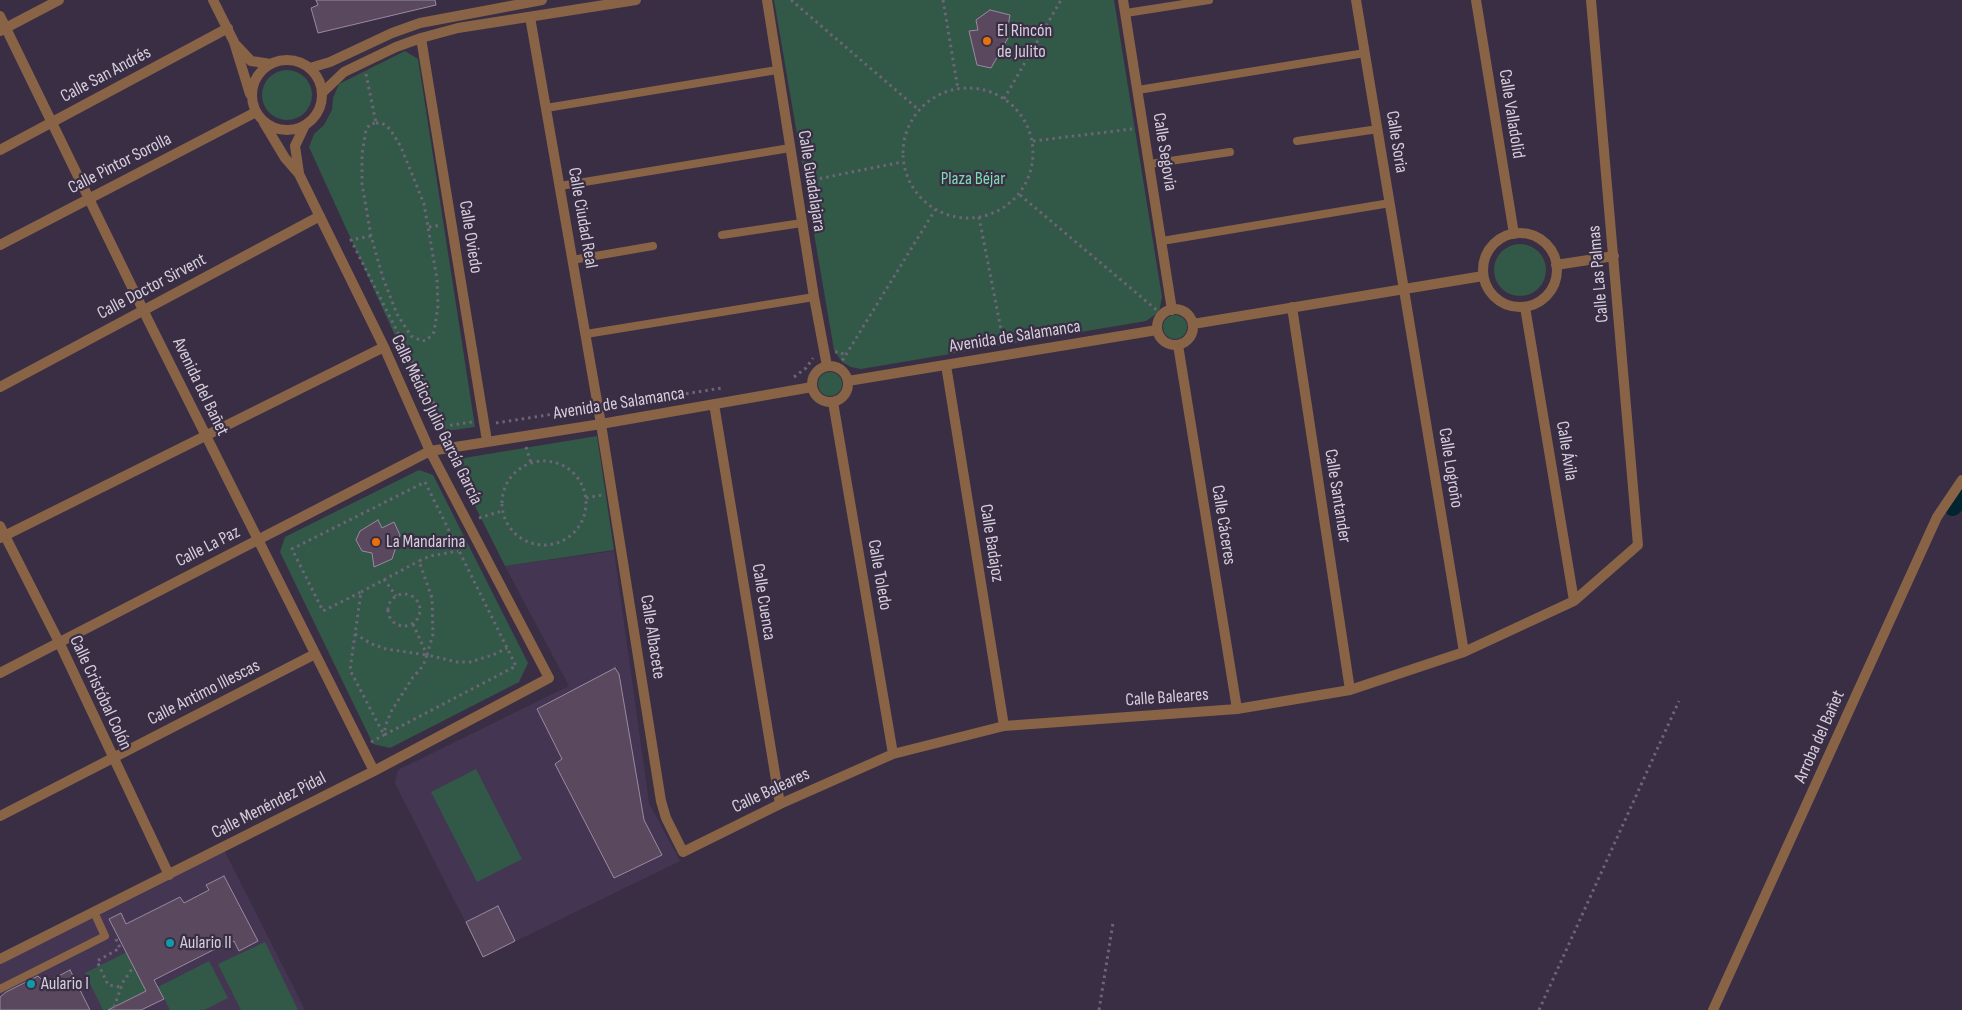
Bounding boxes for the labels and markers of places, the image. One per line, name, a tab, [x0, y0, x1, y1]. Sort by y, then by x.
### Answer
place label: El Rincón de Julito	[997, 20, 1052, 62]
marker: El Rincón de Julito	[981, 35, 993, 47]
place label: La Mandarina	[386, 531, 465, 553]
marker: La Mandarina	[370, 536, 382, 548]
place label: Aulario II	[180, 932, 232, 954]
marker: Aulario II	[164, 937, 176, 949]
place label: Aulario I	[41, 973, 89, 995]
marker: Aulario I	[25, 978, 37, 990]

